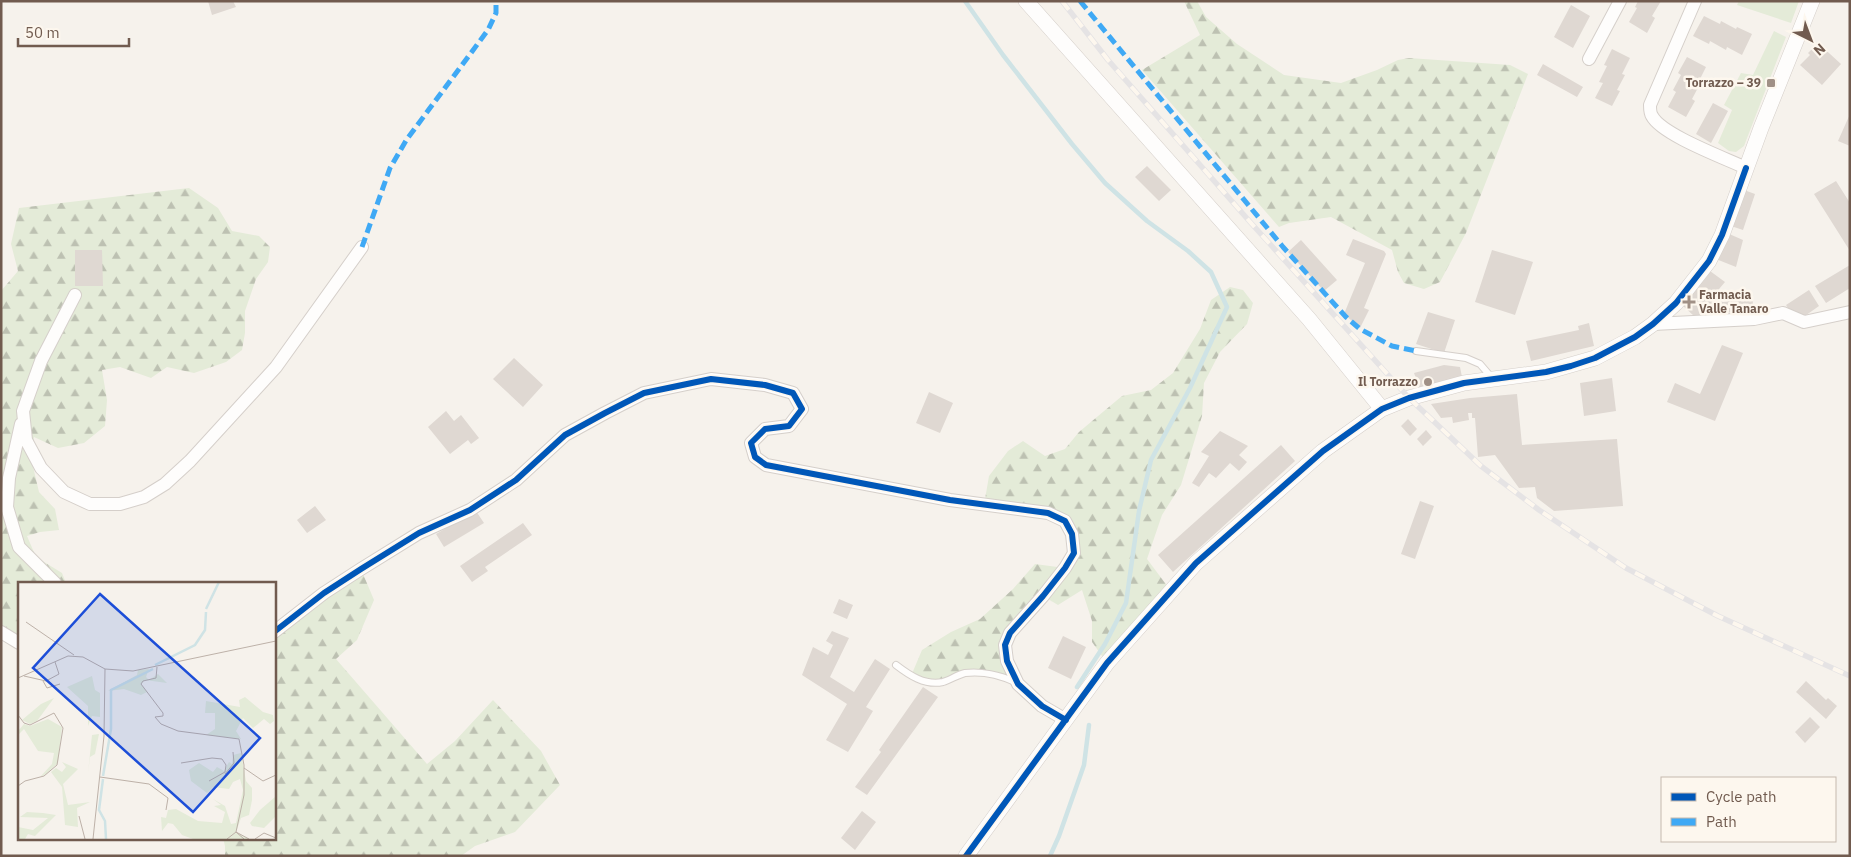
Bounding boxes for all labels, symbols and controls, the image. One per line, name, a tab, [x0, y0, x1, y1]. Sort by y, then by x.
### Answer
scale bar	[18, 15, 129, 47]
north arrow	[1786, 15, 1836, 65]
text: 50 m	[25, 23, 60, 42]
text: N	[1810, 40, 1829, 60]
place label: Torrazzo – 39	[1685, 75, 1761, 90]
marker: Torrazzo – 39	[1765, 77, 1777, 89]
place label: Farmacia Valle Tanaro	[1699, 287, 1769, 316]
marker: Farmacia Valle Tanaro	[1683, 296, 1695, 308]
place label: Il Torrazzo	[1358, 374, 1418, 389]
marker: Il Torrazzo	[1422, 376, 1434, 388]
inset map	[18, 582, 275, 840]
legend	[1661, 777, 1836, 842]
text: Cycle path	[1706, 787, 1777, 806]
text: Path	[1706, 812, 1737, 831]

